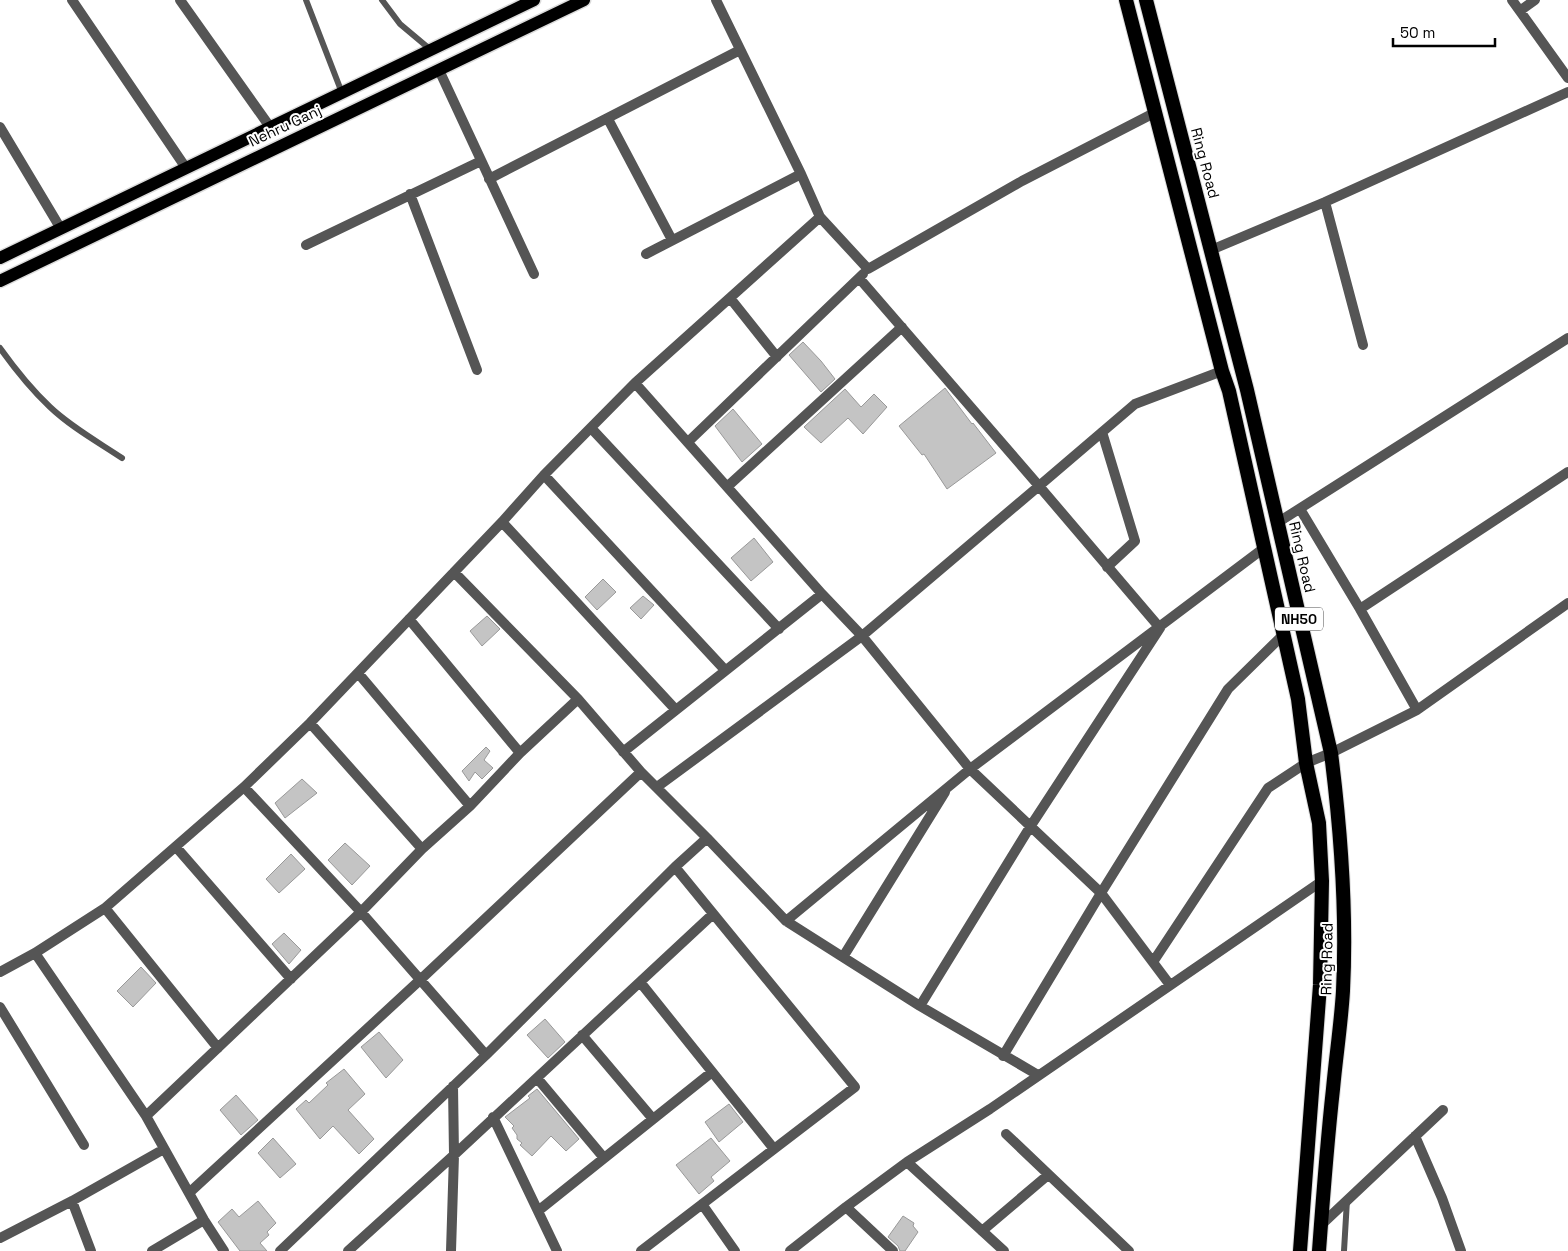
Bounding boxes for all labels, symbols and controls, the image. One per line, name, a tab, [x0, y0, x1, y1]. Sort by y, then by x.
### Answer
scale bar	[1393, 15, 1496, 47]
text: 50 m	[1400, 23, 1435, 42]
street label: Nehru Ganj	[245, 100, 324, 151]
street label: Ring Road	[1187, 125, 1224, 200]
street label: Ring Road	[1285, 519, 1320, 594]
road number: NH50	[1275, 608, 1323, 630]
street label: Ring Road	[1316, 923, 1337, 995]

